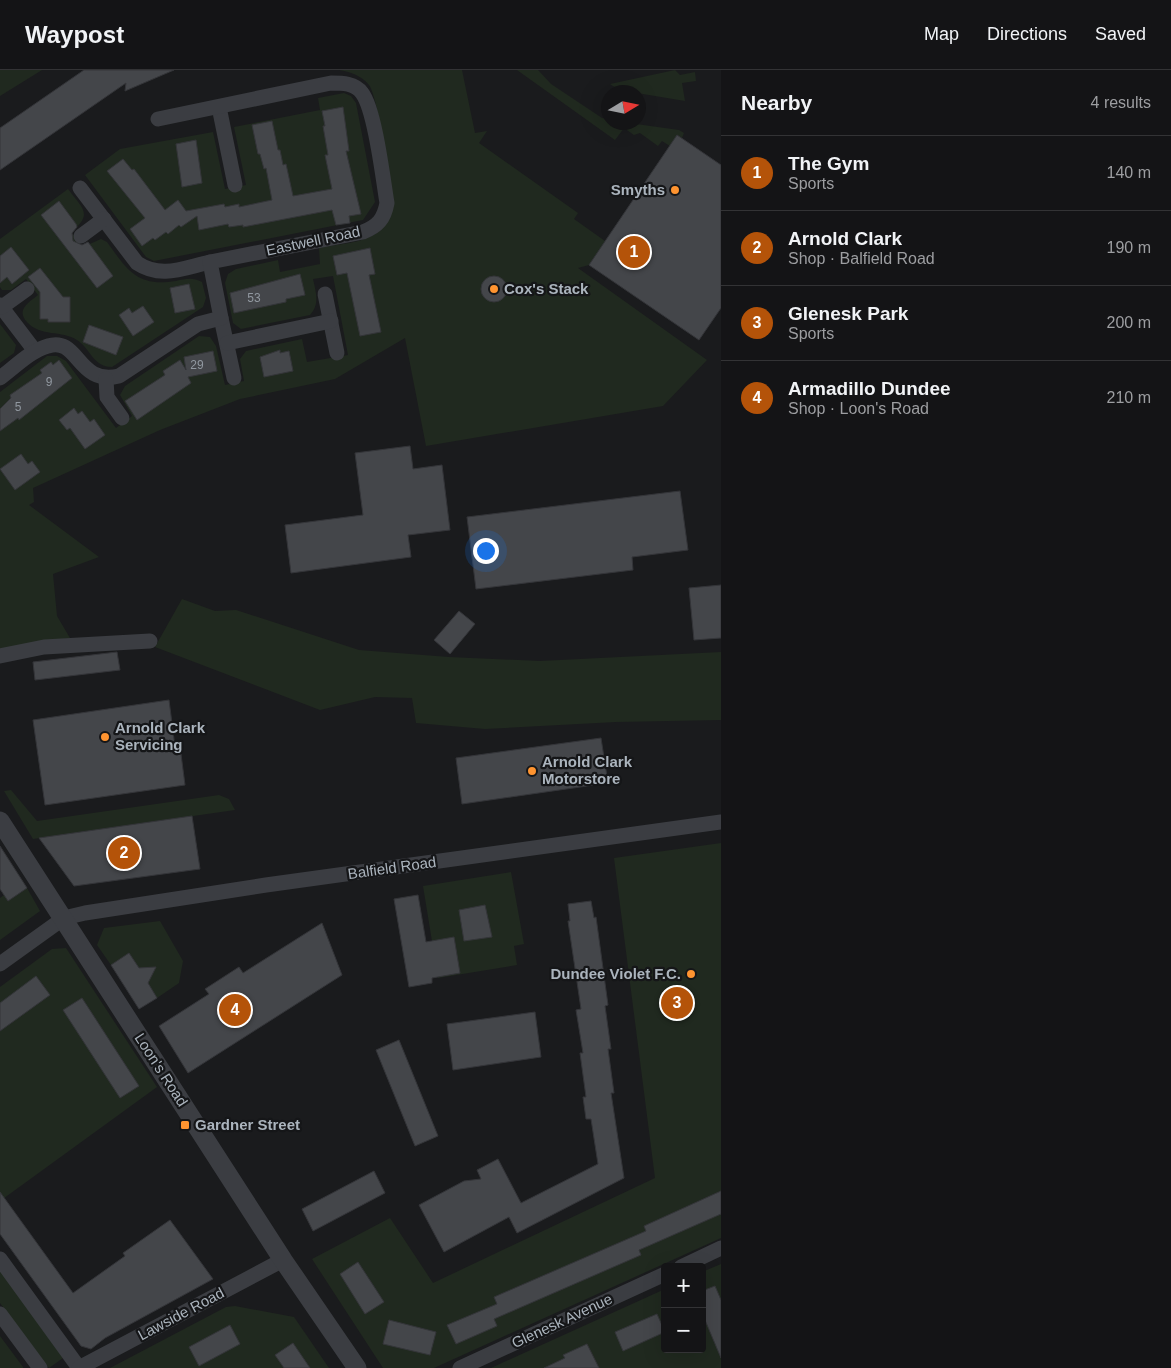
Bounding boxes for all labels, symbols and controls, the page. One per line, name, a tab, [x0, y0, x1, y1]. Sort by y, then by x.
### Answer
text: Waypost	[25, 21, 124, 48]
text: Map	[924, 24, 959, 44]
text: Directions	[987, 24, 1067, 44]
text: Saved	[1095, 24, 1146, 44]
north arrow	[601, 85, 646, 130]
text: Nearby	[741, 91, 812, 114]
text: 4 results	[1091, 94, 1151, 111]
text: The Gym	[788, 153, 869, 174]
text: 1	[753, 164, 761, 181]
text: 140 m	[1107, 164, 1151, 181]
text: Sports	[788, 175, 834, 192]
place label: Smyths	[611, 181, 665, 198]
marker: Smyths	[669, 184, 681, 196]
street label: Eastwell Road	[264, 222, 362, 259]
text: Arnold Clark	[788, 228, 902, 249]
pin: 1	[618, 233, 650, 271]
text: 2	[753, 239, 761, 256]
text: 190 m	[1107, 239, 1151, 256]
text: Shop · Balfield Road	[788, 250, 935, 267]
place label: Cox's Stack	[504, 280, 589, 297]
marker: Cox's Stack	[488, 283, 500, 295]
house number: 53	[247, 291, 261, 305]
text: Glenesk Park	[788, 303, 908, 324]
text: 3	[753, 314, 761, 331]
text: 200 m	[1107, 314, 1151, 331]
text: Sports	[788, 325, 834, 342]
house number: 29	[190, 358, 204, 372]
house number: 9	[46, 375, 53, 389]
text: Armadillo Dundee	[788, 378, 951, 399]
text: 4	[753, 389, 761, 406]
text: 210 m	[1107, 389, 1151, 406]
house number: 5	[15, 400, 22, 414]
text: Shop · Loon's Road	[788, 400, 929, 417]
your location	[473, 538, 499, 564]
place label: Arnold Clark Servicing	[115, 719, 206, 753]
marker: Arnold Clark Servicing	[99, 731, 111, 743]
place label: Arnold Clark Motorstore	[542, 753, 633, 787]
marker: Arnold Clark Motorstore	[526, 765, 538, 777]
pin: 2	[108, 834, 140, 872]
street label: Balfield Road	[347, 853, 437, 882]
place label: Dundee Violet F.C.	[550, 965, 681, 982]
marker: Dundee Violet F.C.	[685, 968, 697, 980]
pin: 3	[661, 984, 693, 1022]
pin: 4	[219, 991, 251, 1029]
street label: Loon's Road	[131, 1030, 191, 1109]
place label: Gardner Street	[195, 1116, 300, 1133]
marker: Gardner Street	[179, 1119, 191, 1131]
map controls	[661, 1263, 706, 1353]
button: +	[661, 1263, 706, 1308]
street label: Lawside Road	[135, 1284, 227, 1343]
street label: Glenesk Avenue	[509, 1290, 615, 1351]
button: −	[661, 1308, 706, 1353]

